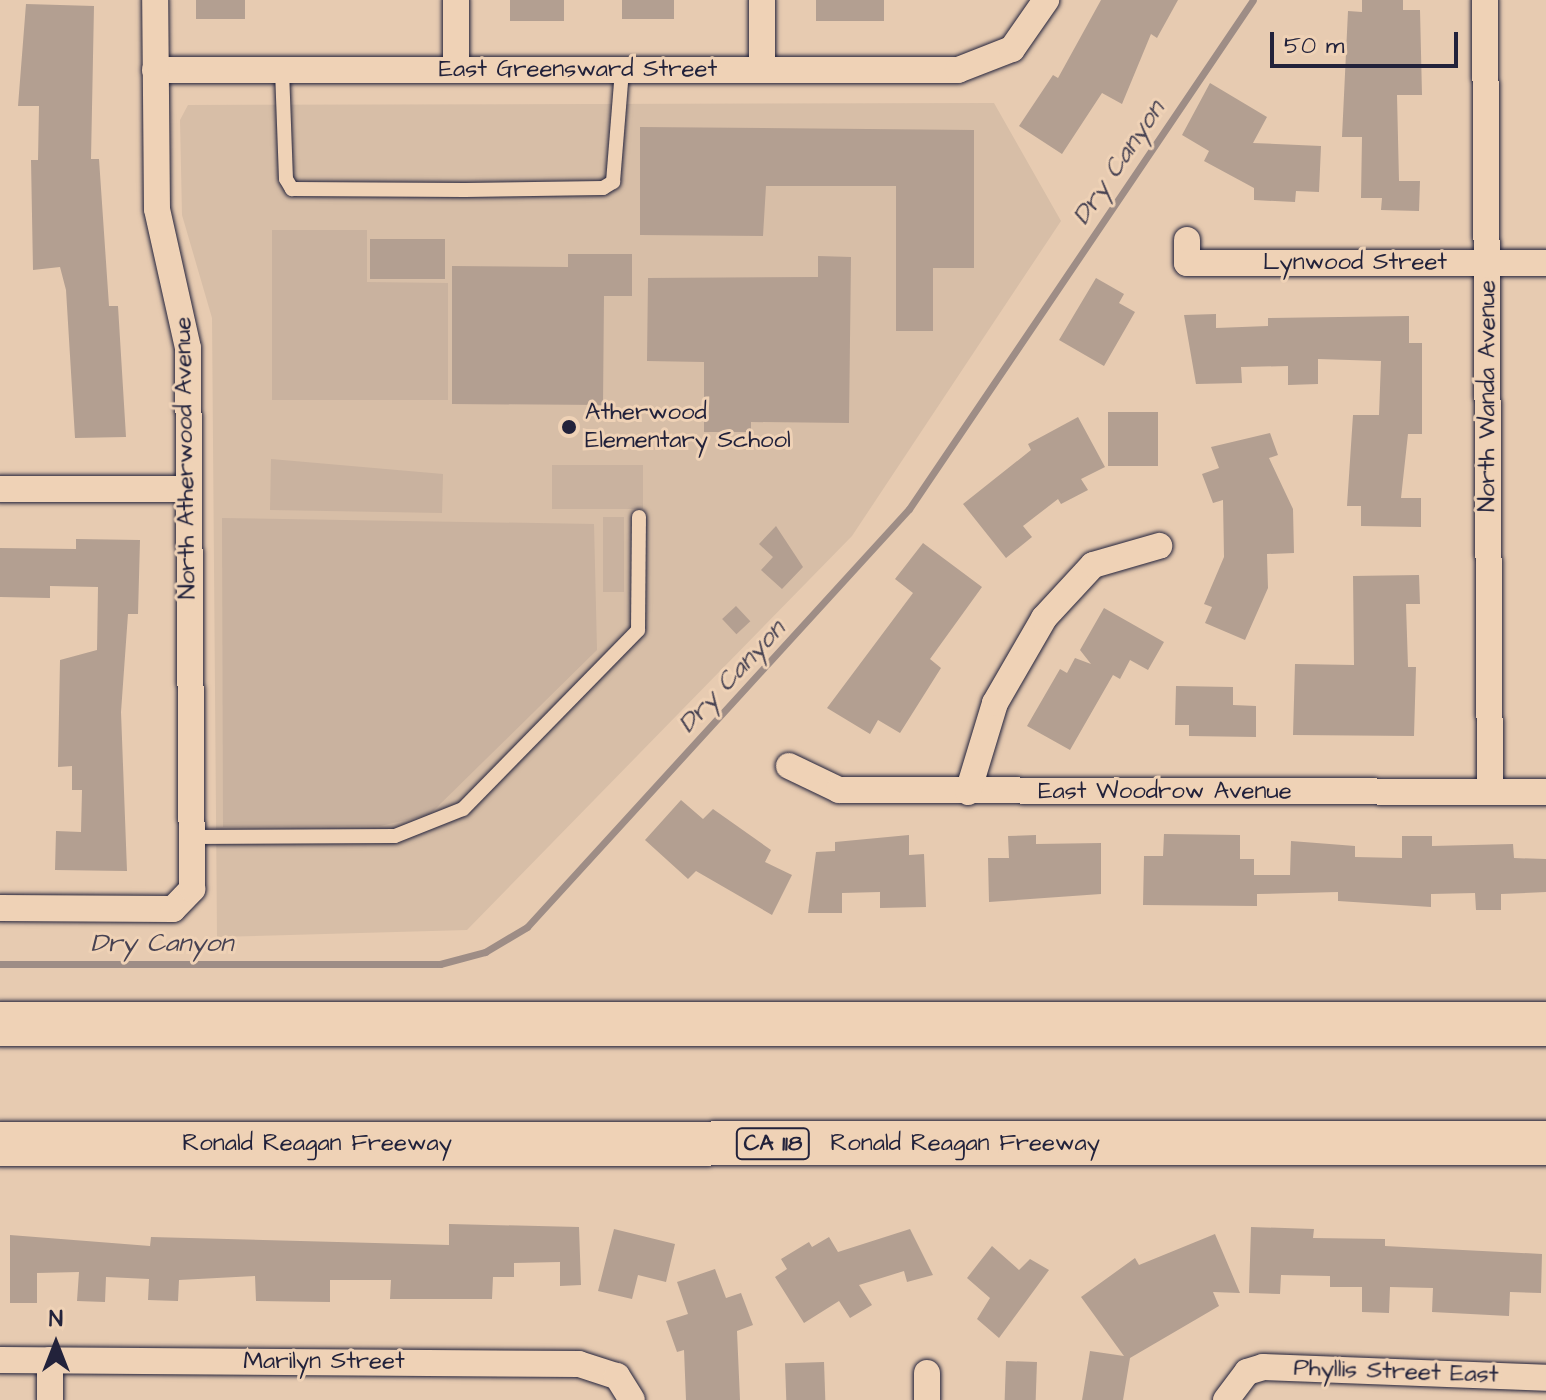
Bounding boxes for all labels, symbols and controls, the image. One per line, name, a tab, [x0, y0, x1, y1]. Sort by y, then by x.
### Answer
scale bar	[1274, 16, 1462, 66]
text: 50 m	[1284, 29, 1344, 63]
street label: East Greensward Street	[439, 56, 717, 84]
water label: Dry Canyon	[1066, 95, 1172, 231]
street label: Lynwood Street	[1263, 249, 1447, 277]
street label: North Wanda Avenue	[1474, 280, 1502, 512]
street label: North Atherwood Avenue	[169, 317, 203, 599]
place label: Atherwood Elementary School	[585, 399, 791, 455]
marker: Atherwood Elementary School	[560, 418, 578, 436]
water label: Dry Canyon	[672, 614, 792, 740]
street label: East Woodrow Avenue	[1038, 778, 1292, 806]
water label: Dry Canyon	[91, 928, 233, 960]
road number: CA 118	[735, 1126, 811, 1162]
street label: Ronald Reagan Freeway	[182, 1130, 452, 1158]
street label: Ronald Reagan Freeway	[830, 1130, 1100, 1158]
north arrow	[16, 1304, 96, 1384]
text: N	[49, 1304, 63, 1335]
street label: Marilyn Street	[243, 1348, 405, 1376]
street label: Phyllis Street East	[1293, 1354, 1499, 1390]

